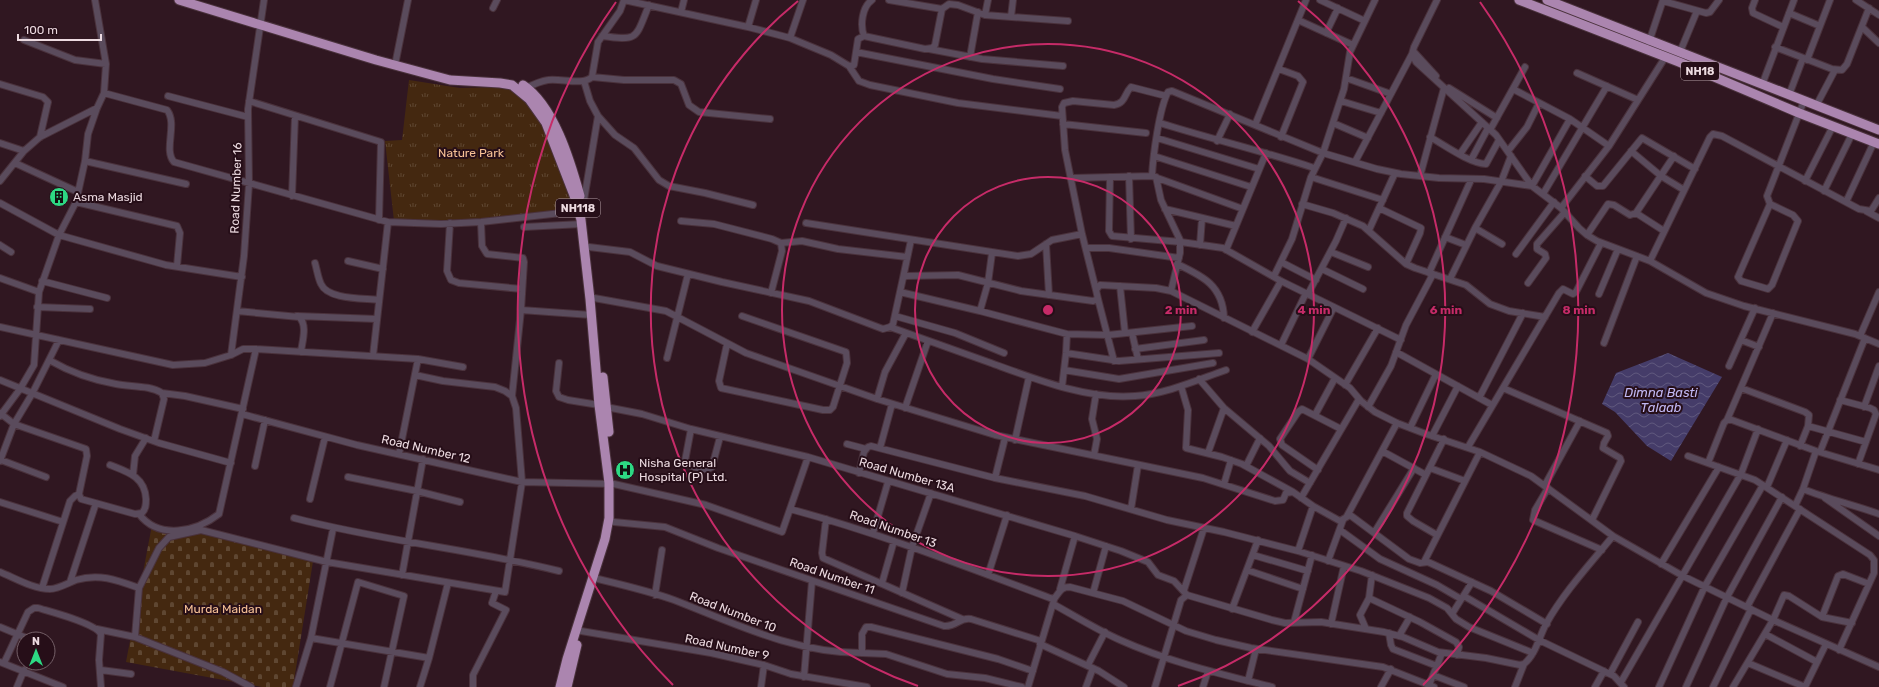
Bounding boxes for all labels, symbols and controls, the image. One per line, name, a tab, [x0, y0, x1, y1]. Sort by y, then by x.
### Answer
scale bar	[18, 16, 101, 42]
text: 100 m	[24, 23, 58, 37]
road number: NH18	[1681, 62, 1719, 80]
street label: Road Number 16	[227, 142, 245, 234]
park label: Nature Park	[438, 146, 505, 160]
building icon: Asma Masjid	[48, 186, 70, 208]
place label: Asma Masjid	[73, 190, 143, 204]
road number: NH118	[556, 199, 600, 217]
centre of rings	[1041, 303, 1055, 317]
text: 2 min	[1165, 303, 1198, 317]
text: 4 min	[1298, 303, 1331, 317]
text: 6 min	[1430, 303, 1463, 317]
text: 8 min	[1563, 303, 1596, 317]
water label: Dimna Basti Talaab	[1624, 385, 1699, 415]
street label: Road Number 12	[380, 432, 472, 466]
street label: Road Number 13A	[857, 455, 957, 495]
place label: Nisha General Hospital (P) Ltd.	[639, 456, 727, 484]
hospital icon: Nisha General Hospital (P) Ltd.	[614, 459, 636, 481]
street label: Road Number 13	[848, 508, 938, 550]
street label: Road Number 11	[788, 555, 876, 597]
street label: Road Number 10	[688, 589, 778, 635]
park label: Murda Maidan	[184, 602, 262, 616]
north arrow	[16, 631, 56, 671]
street label: Road Number 9	[684, 631, 770, 663]
text: N	[32, 635, 40, 648]

